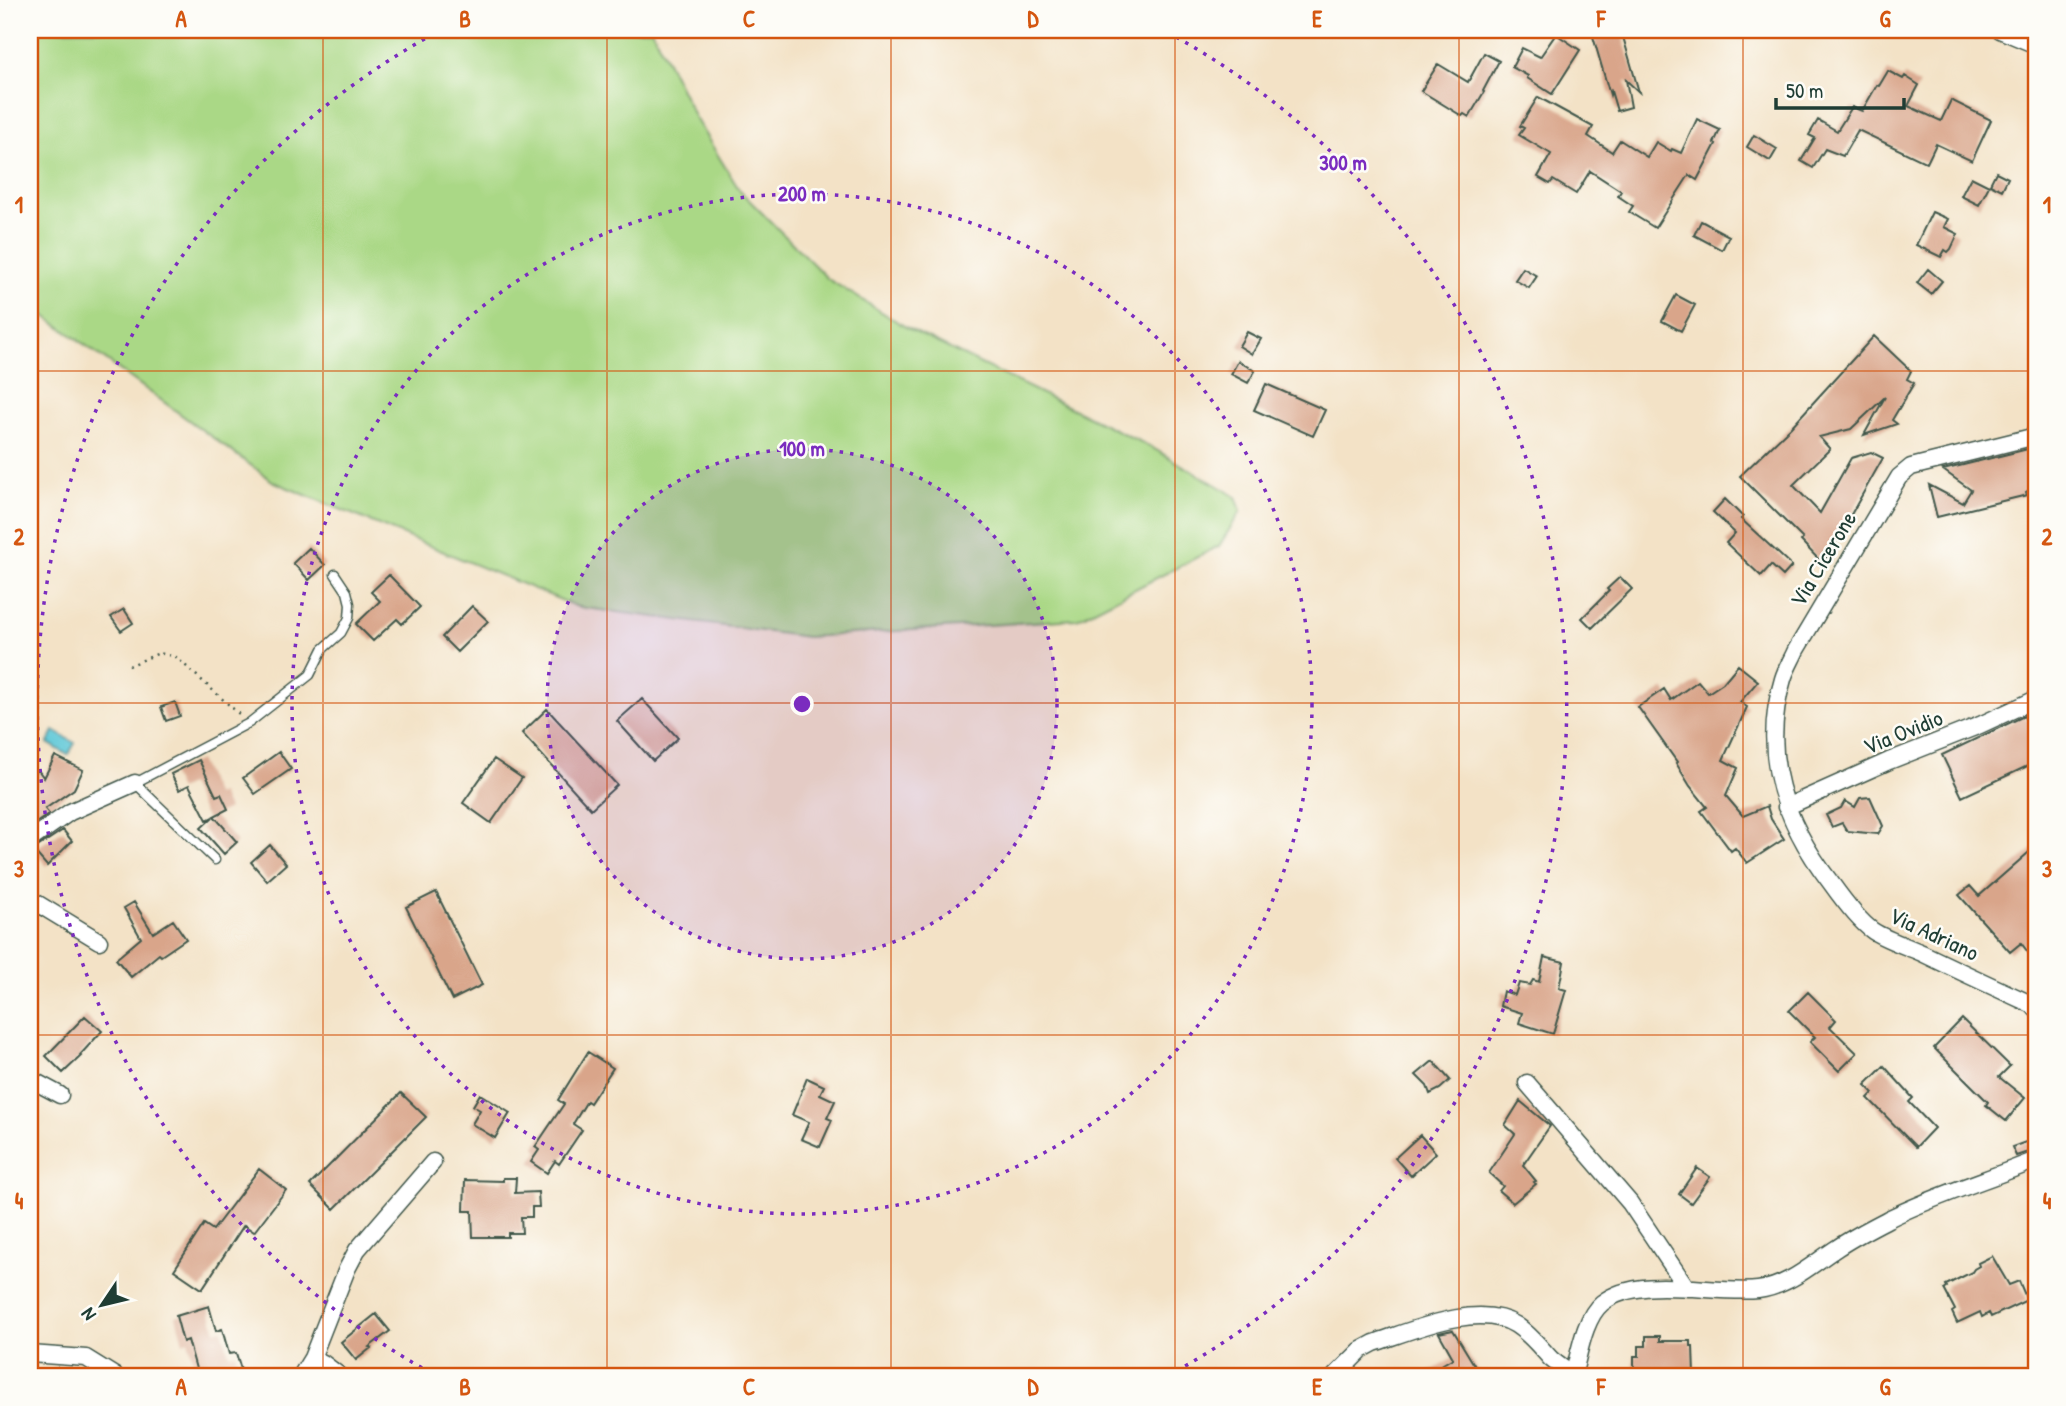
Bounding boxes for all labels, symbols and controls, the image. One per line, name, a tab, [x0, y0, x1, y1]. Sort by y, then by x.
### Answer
text: A	[175, 3, 187, 34]
text: B	[459, 3, 471, 34]
text: C	[743, 3, 755, 34]
text: D	[1028, 3, 1040, 34]
text: E	[1312, 3, 1323, 34]
text: F	[1596, 3, 1607, 34]
text: G	[1879, 3, 1891, 34]
scale bar	[1776, 66, 1903, 110]
text: 50 m	[1786, 76, 1823, 105]
text: 300 m	[1319, 148, 1367, 177]
text: 200 m	[778, 179, 826, 208]
text: 1	[15, 189, 23, 220]
text: 1	[2043, 189, 2051, 220]
text: 100 m	[779, 434, 825, 463]
street label: Via Cicerone	[1782, 505, 1863, 612]
text: 2	[14, 521, 25, 552]
text: 2	[2042, 521, 2053, 552]
centre of rings	[790, 692, 814, 716]
street label: Via Ovidio	[1859, 702, 1947, 761]
text: 3	[14, 853, 24, 884]
text: 3	[2042, 853, 2052, 884]
street label: Via Adriano	[1884, 899, 1984, 968]
text: 4	[15, 1185, 24, 1216]
text: 4	[2043, 1185, 2052, 1216]
north arrow	[66, 1270, 136, 1340]
text: N	[75, 1303, 102, 1326]
text: A	[175, 1371, 187, 1402]
text: B	[459, 1371, 471, 1402]
text: C	[743, 1371, 755, 1402]
text: D	[1028, 1371, 1040, 1402]
text: E	[1312, 1371, 1323, 1402]
text: F	[1596, 1371, 1607, 1402]
text: G	[1879, 1371, 1891, 1402]

